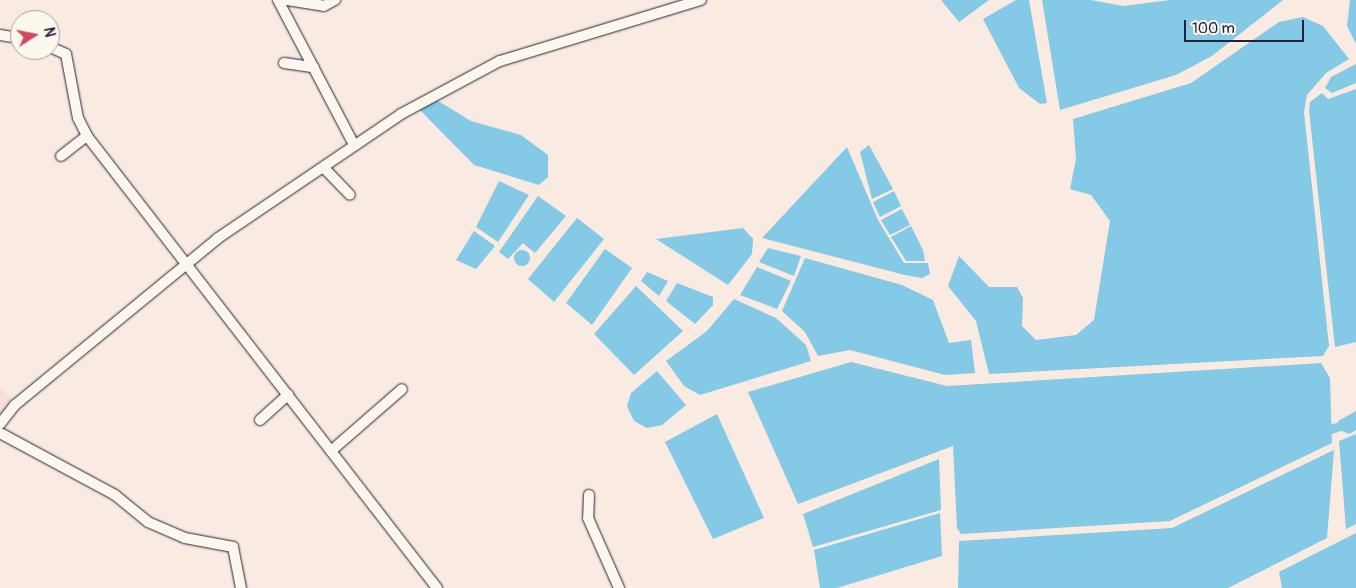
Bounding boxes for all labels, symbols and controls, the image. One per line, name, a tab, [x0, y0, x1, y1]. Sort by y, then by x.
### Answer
north arrow	[10, 10, 60, 60]
scale bar	[1186, 10, 1306, 42]
text: 100 m	[1192, 19, 1235, 38]
text: N	[40, 26, 58, 39]

